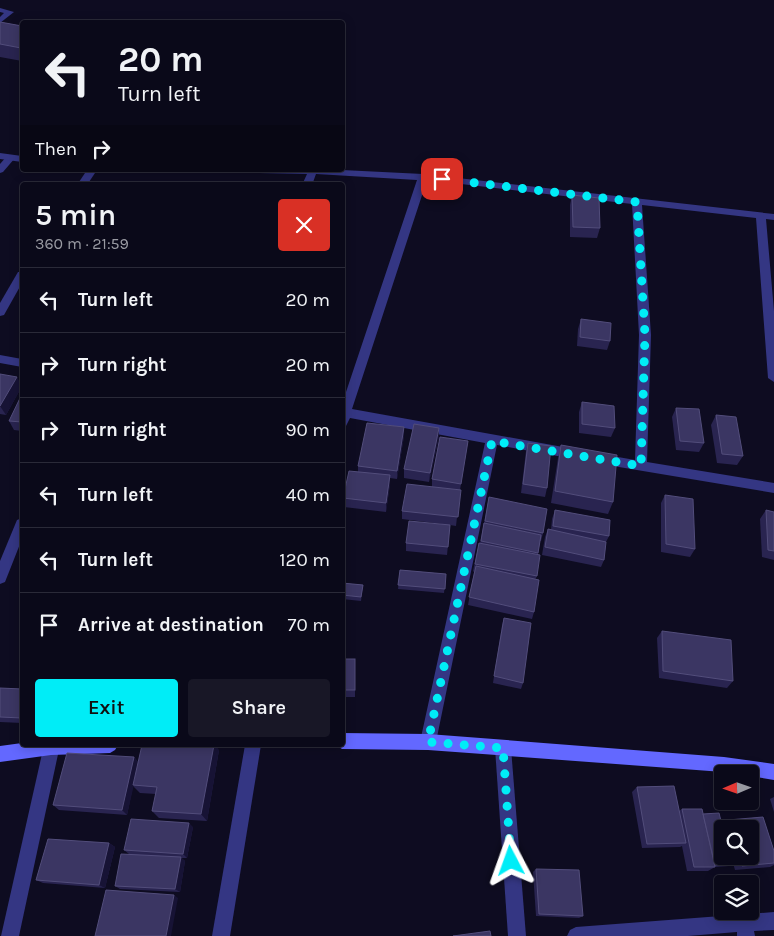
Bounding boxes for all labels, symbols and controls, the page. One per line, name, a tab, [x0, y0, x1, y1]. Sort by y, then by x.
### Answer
text: 20 m	[118, 39, 203, 80]
icon: left	[35, 40, 100, 105]
text: Turn left	[118, 81, 201, 107]
icon: right	[87, 135, 115, 163]
text: Then	[35, 138, 77, 160]
pin	[421, 158, 463, 200]
icon: arrive	[428, 165, 456, 193]
text: 5 min	[35, 197, 116, 233]
button: close	[278, 199, 330, 251]
text: 360 m · 21:59	[35, 234, 129, 253]
icon: left	[35, 286, 63, 314]
text: Turn left	[78, 289, 153, 311]
text: 20 m	[285, 289, 330, 311]
icon: right	[35, 351, 63, 379]
text: Turn right	[78, 354, 167, 376]
text: 20 m	[285, 354, 330, 376]
icon: right	[35, 416, 63, 444]
text: Turn right	[78, 419, 167, 441]
text: 90 m	[285, 419, 330, 441]
icon: left	[35, 481, 63, 509]
text: Turn left	[78, 484, 153, 506]
text: 40 m	[286, 484, 330, 506]
icon: left	[35, 546, 63, 574]
text: Turn left	[78, 549, 153, 571]
text: 120 m	[279, 549, 330, 571]
icon: arrive	[35, 611, 63, 639]
text: Arrive at destination	[78, 614, 264, 636]
text: 70 m	[288, 614, 330, 636]
button: Exit	[35, 679, 178, 737]
button: Share	[188, 679, 330, 737]
north arrow	[714, 765, 759, 810]
map controls	[714, 765, 759, 920]
button: search	[714, 820, 759, 865]
position arrow	[484, 834, 536, 886]
button: layers	[714, 875, 759, 920]

